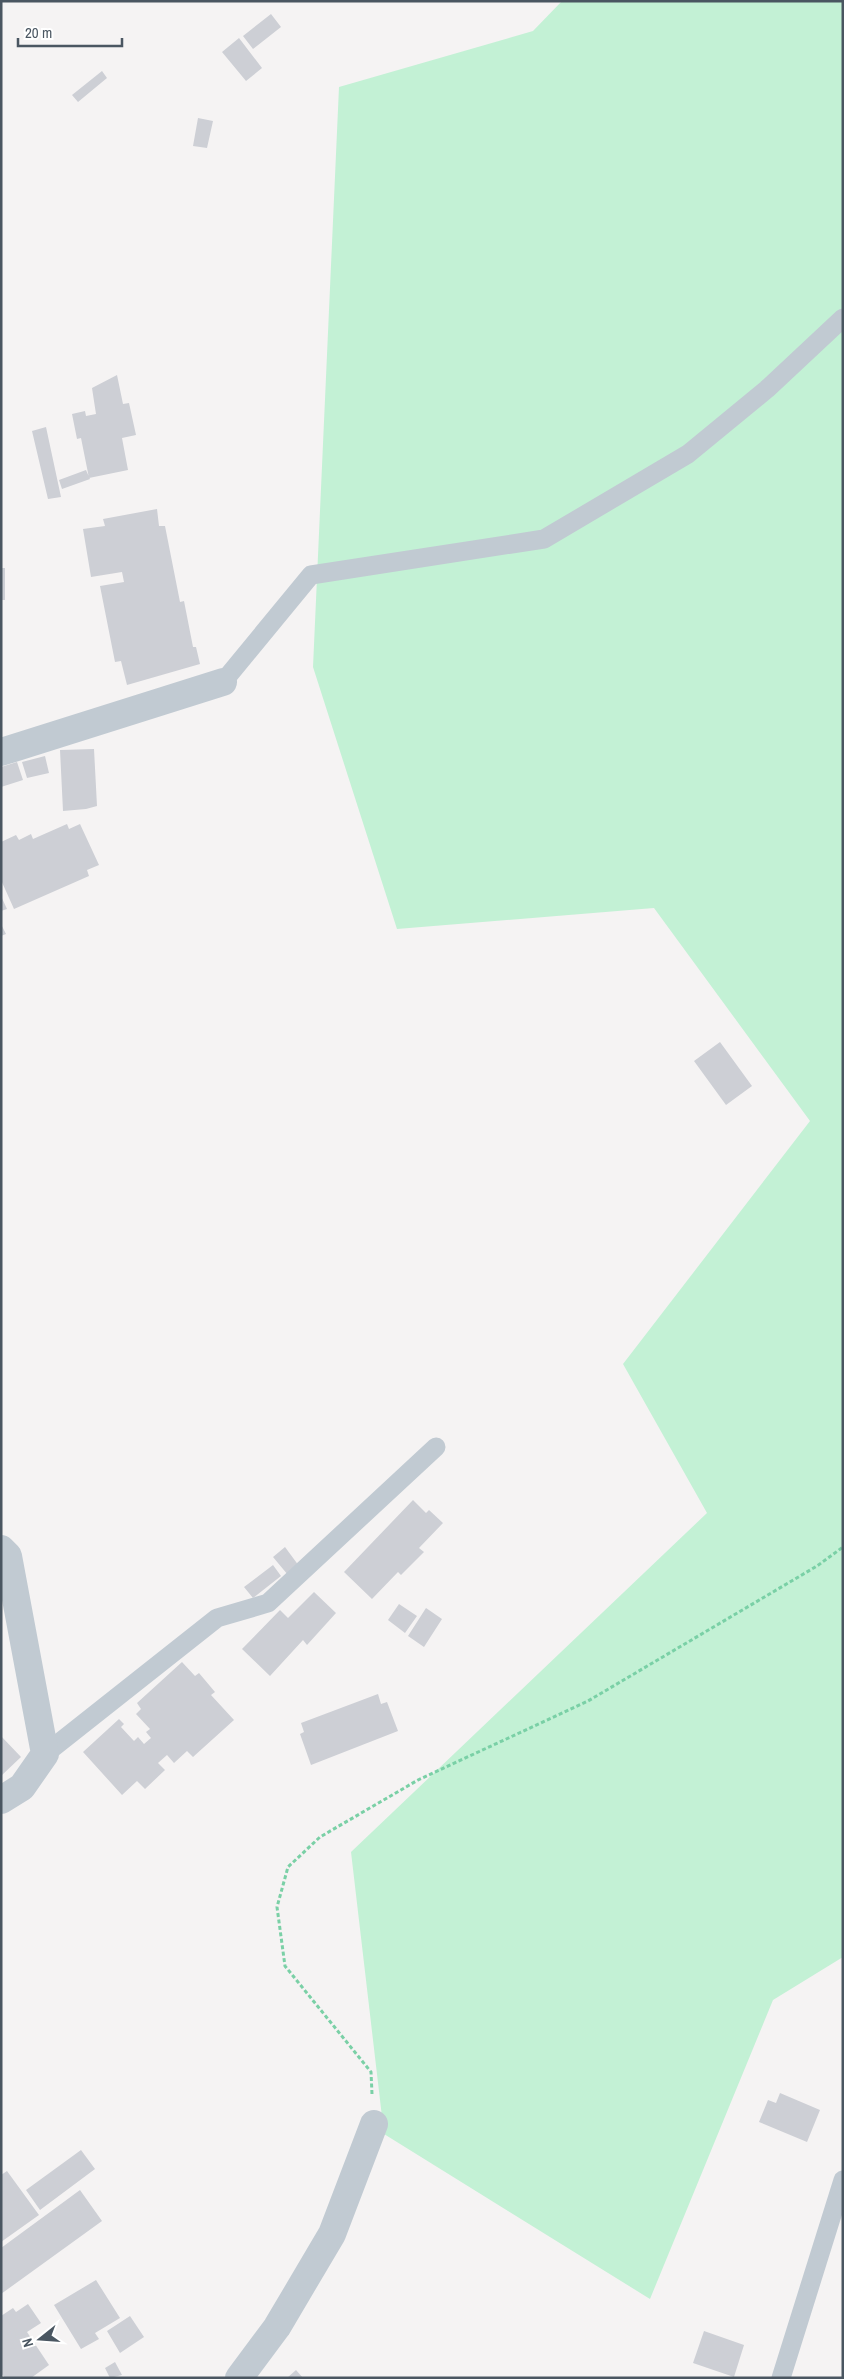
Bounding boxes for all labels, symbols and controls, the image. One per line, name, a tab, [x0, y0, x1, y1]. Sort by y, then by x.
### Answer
scale bar	[18, 15, 121, 47]
text: 20 m	[25, 22, 52, 43]
north arrow	[15, 2314, 65, 2364]
text: N	[18, 2336, 37, 2349]

